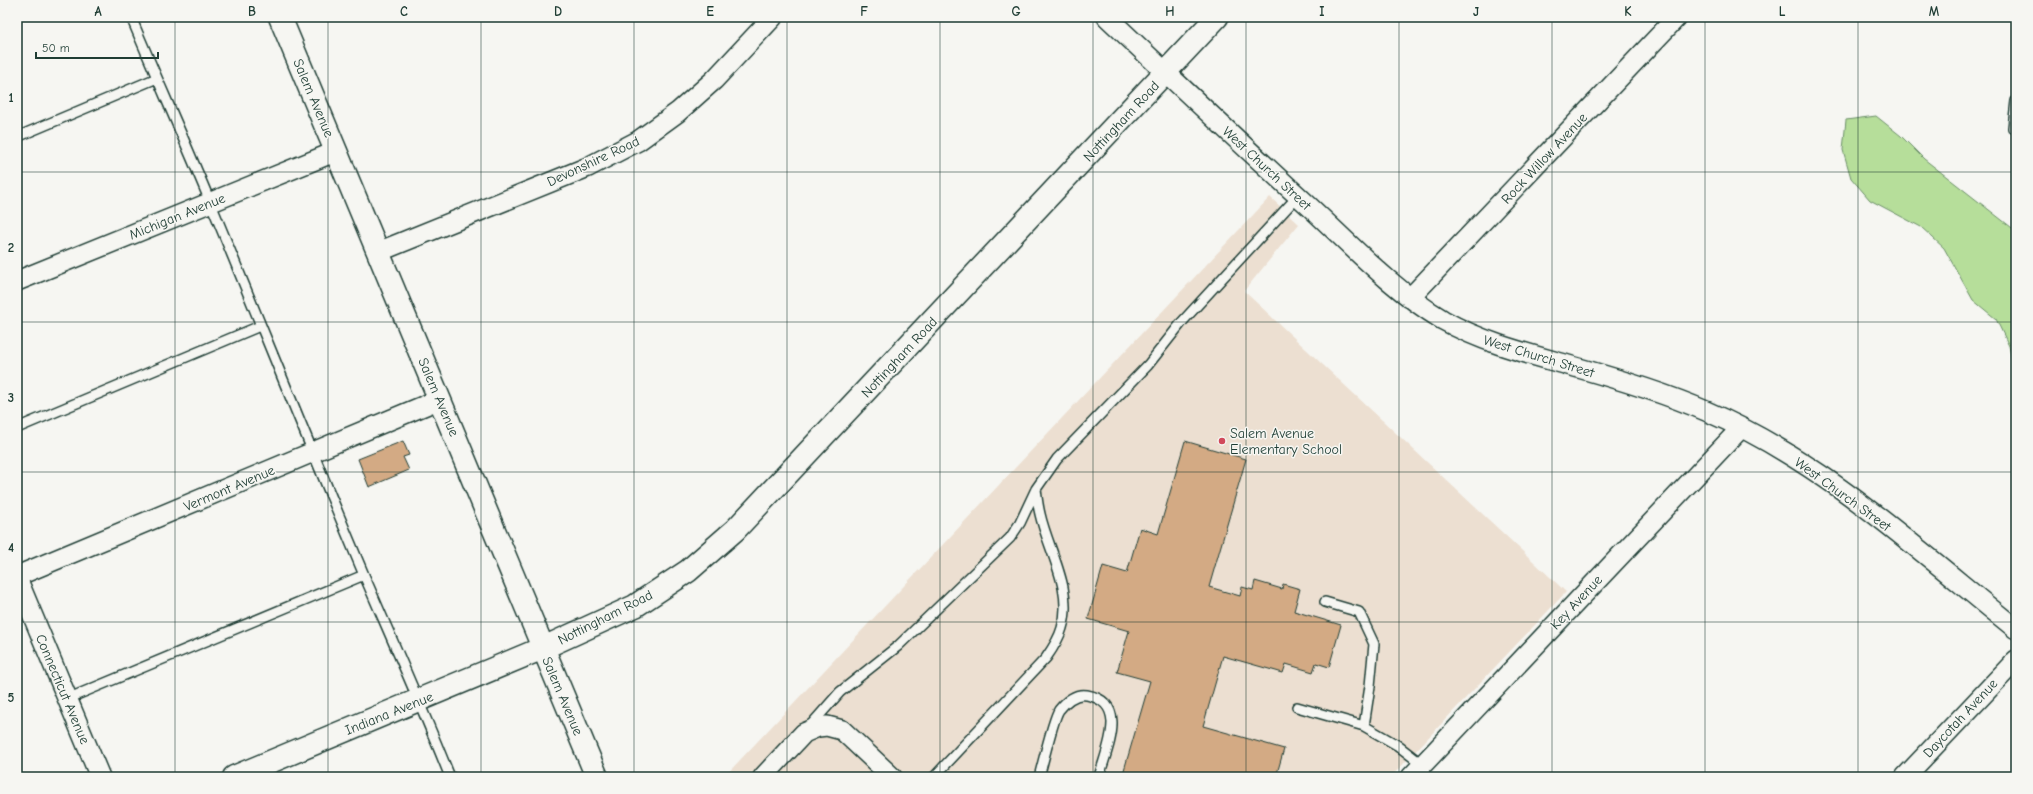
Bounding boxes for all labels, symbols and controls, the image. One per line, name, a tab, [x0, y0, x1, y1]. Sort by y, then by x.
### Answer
text: A	[94, 4, 102, 19]
text: B	[248, 4, 256, 19]
text: C	[400, 4, 408, 19]
text: D	[554, 4, 562, 19]
text: E	[706, 4, 714, 19]
text: F	[860, 4, 868, 19]
text: G	[1011, 4, 1021, 19]
text: H	[1165, 4, 1175, 19]
text: I	[1319, 4, 1325, 19]
text: J	[1473, 4, 1479, 19]
text: K	[1624, 4, 1632, 19]
text: L	[1779, 4, 1786, 19]
text: M	[1929, 4, 1940, 19]
scale bar	[36, 34, 158, 60]
text: 50 m	[42, 41, 70, 55]
street label: Salem Avenue	[289, 56, 338, 140]
street label: Nottingham Road	[1080, 77, 1163, 165]
text: 1	[8, 90, 14, 105]
street label: Rock Willow Avenue	[1498, 109, 1591, 207]
street label: West Church Street	[1219, 123, 1315, 214]
street label: Devonshire Road	[544, 133, 642, 190]
street label: Michigan Avenue	[127, 189, 228, 243]
text: 2	[8, 240, 14, 255]
street label: Nottingham Road	[858, 313, 941, 401]
street label: West Church Street	[1481, 332, 1597, 382]
street label: Salem Avenue	[414, 355, 463, 439]
text: 3	[8, 390, 14, 405]
place label: Salem Avenue Elementary School	[1230, 425, 1342, 458]
marker: Salem Avenue Elementary School	[1217, 436, 1227, 446]
street label: West Church Street	[1791, 454, 1895, 536]
street label: Vermont Avenue	[181, 462, 277, 515]
text: 4	[8, 540, 14, 555]
street label: Key Avenue	[1547, 572, 1606, 633]
street label: Nottingham Road	[555, 586, 655, 649]
street label: Connecticut Avenue	[32, 632, 93, 747]
street label: Salem Avenue	[538, 654, 587, 738]
street label: Daycotah Avenue	[1919, 675, 2001, 761]
street label: Indiana Avenue	[343, 688, 436, 739]
text: 5	[8, 690, 15, 705]

